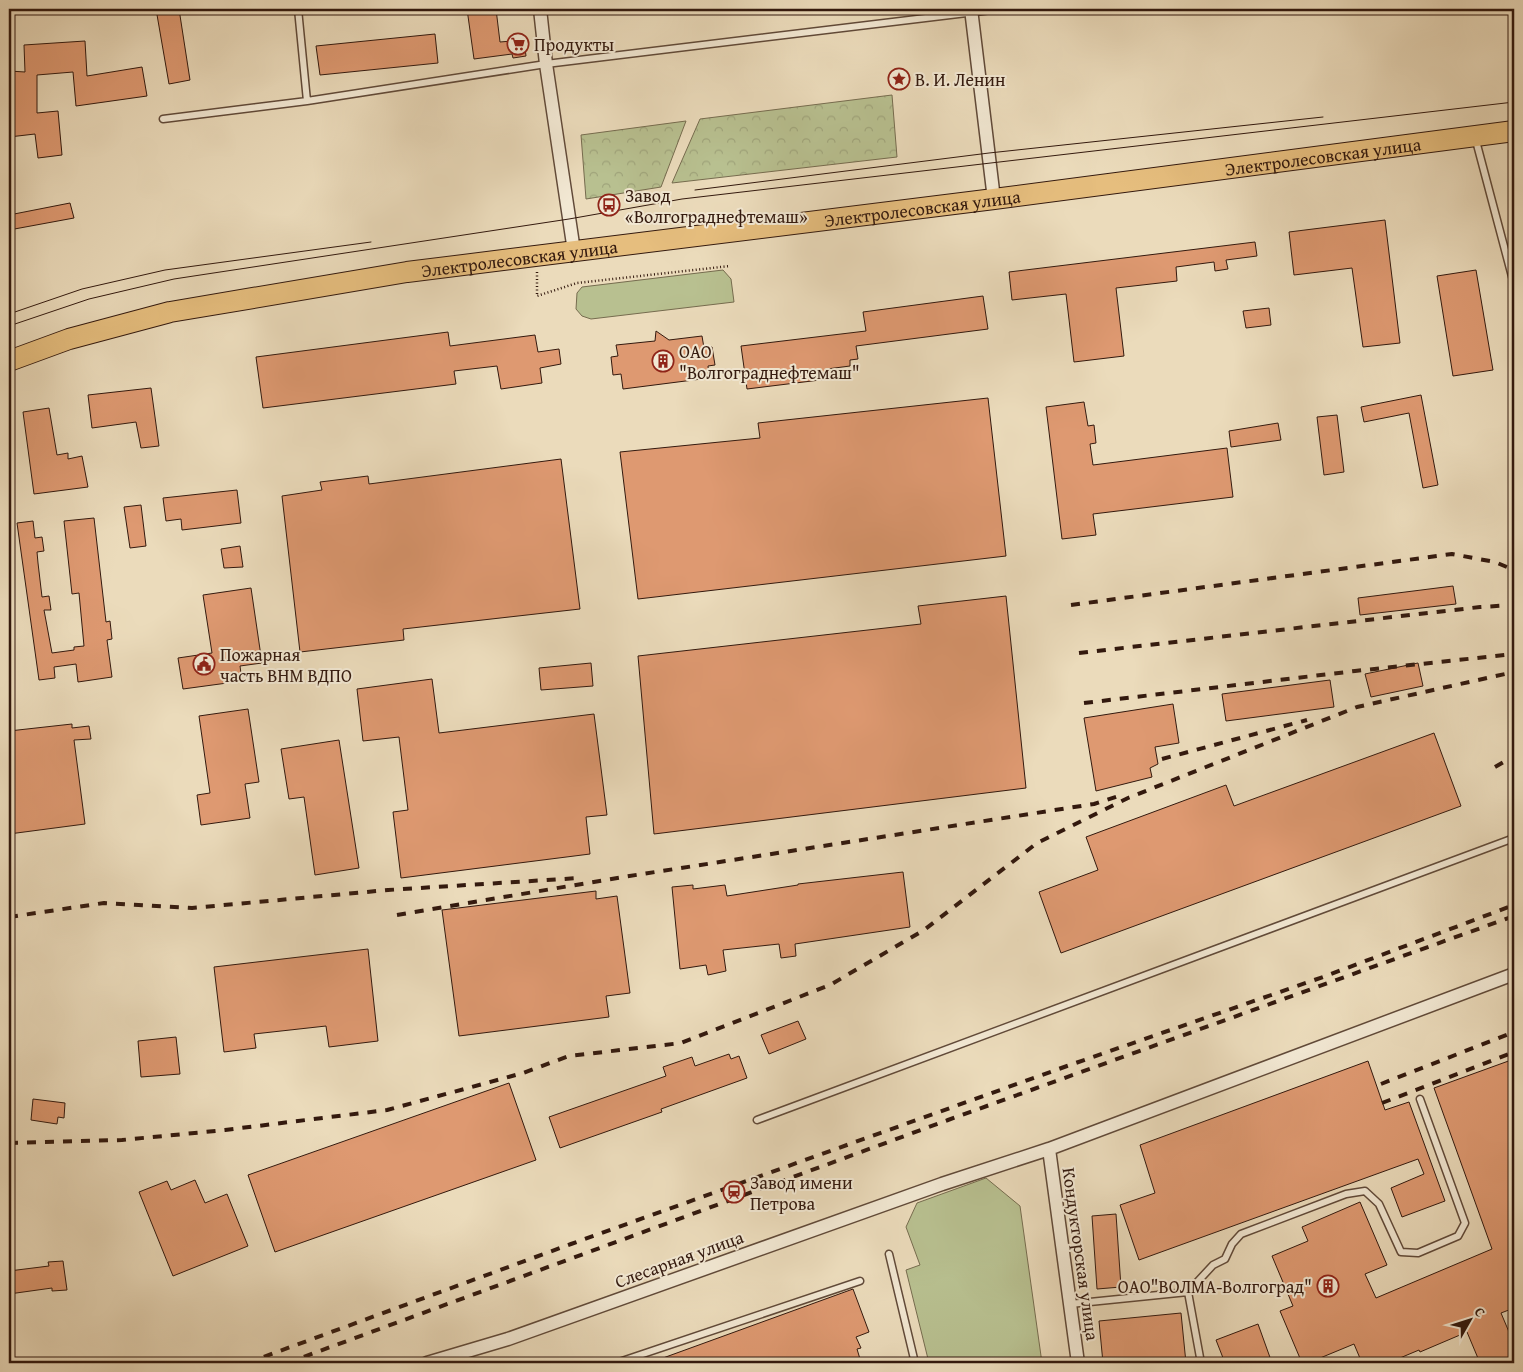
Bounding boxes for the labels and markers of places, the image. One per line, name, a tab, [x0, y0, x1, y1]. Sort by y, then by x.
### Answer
place label: Продукты	[534, 31, 615, 58]
supermarket icon: Продукты	[506, 32, 530, 56]
place label: В. И. Ленин	[915, 66, 1005, 93]
place icon: В. И. Ленин	[887, 67, 911, 91]
place label: Завод «Волгограднефтемаш»	[625, 182, 808, 230]
bus stop icon: Завод «Волгограднефтемаш»	[597, 193, 621, 217]
place label: ОАО "Волгограднефтемаш"	[679, 338, 860, 386]
building icon: ОАО "Волгограднефтемаш"	[651, 349, 675, 373]
place label: Пожарная часть ВНМ ВДПО	[220, 641, 352, 689]
public building icon: Пожарная часть ВНМ ВДПО	[192, 652, 216, 676]
place label: Завод имени Петрова	[750, 1169, 853, 1217]
station icon: Завод имени Петрова	[722, 1180, 746, 1204]
place label: ОАО"ВОЛМА-Волгоград"	[1118, 1273, 1312, 1300]
building icon: ОАО"ВОЛМА-Волгоград"	[1316, 1274, 1340, 1298]

